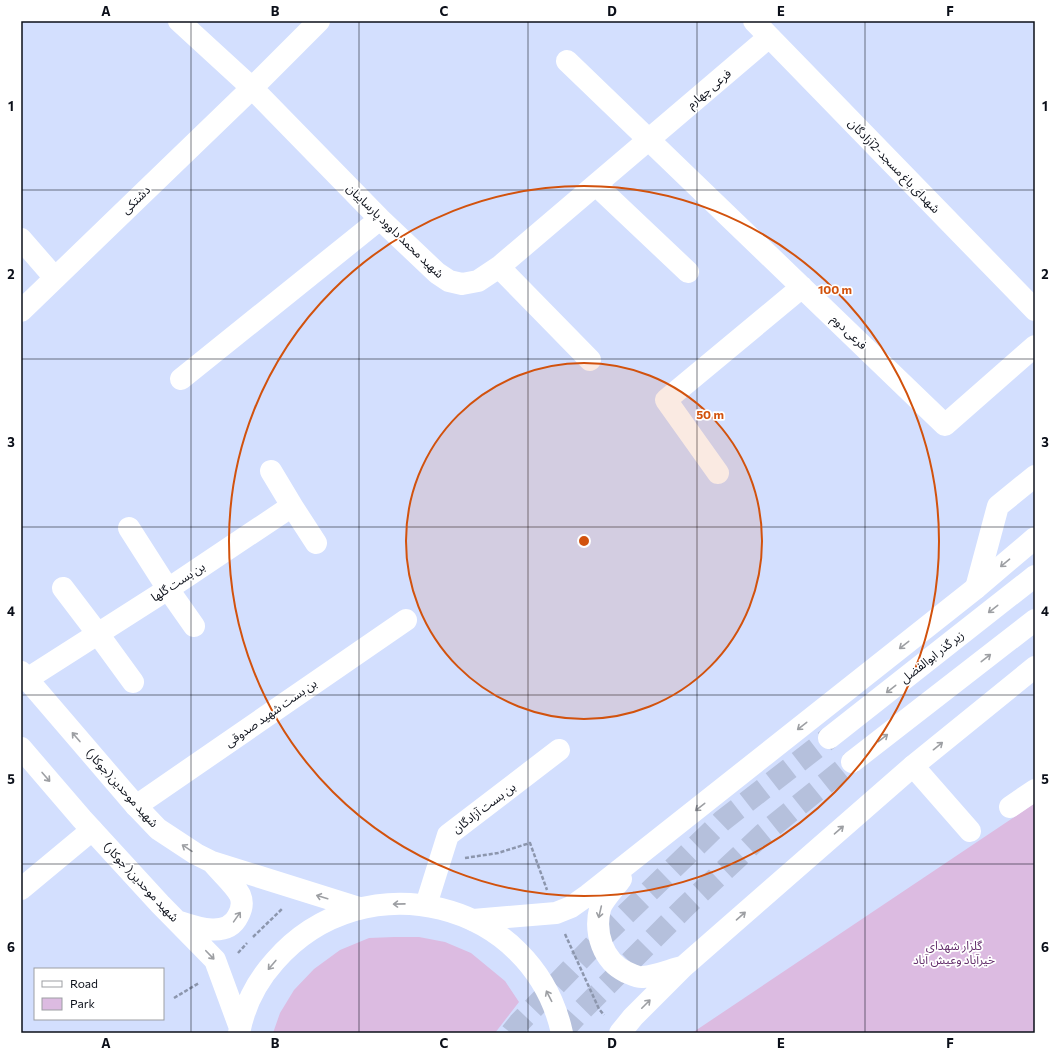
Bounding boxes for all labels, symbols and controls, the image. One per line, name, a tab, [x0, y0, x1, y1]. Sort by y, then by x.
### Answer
text: A	[101, 3, 111, 19]
text: B	[271, 3, 280, 19]
text: C	[440, 3, 449, 19]
text: D	[607, 3, 617, 19]
text: E	[777, 3, 785, 19]
text: F	[946, 3, 954, 19]
street label: فرعی چهارم	[683, 66, 735, 113]
text: 1	[8, 98, 14, 114]
text: 1	[1042, 98, 1048, 114]
street label: شهدای‌ باغ مسجد-2آزادگان	[844, 115, 943, 217]
street label: شهید محمد داوود پارساییان	[343, 180, 447, 282]
street label: دشتکی	[118, 182, 153, 217]
text: 2	[7, 266, 15, 282]
text: 2	[1041, 266, 1049, 282]
text: 100 m	[818, 282, 852, 296]
street label: فرعی دوم	[827, 311, 870, 354]
text: 50 m	[696, 407, 724, 421]
text: 3	[7, 434, 15, 450]
text: 3	[1041, 434, 1049, 450]
centre of rings	[577, 534, 591, 548]
street label: بن بست گلها	[148, 559, 208, 605]
one-way arrow	[1000, 559, 1010, 568]
text: 4	[7, 603, 15, 619]
text: 4	[1041, 603, 1049, 619]
one-way arrow	[988, 604, 999, 613]
street label: زیر گذر ابوالفضل	[897, 627, 967, 686]
one-way arrow	[898, 640, 909, 649]
one-way arrow	[980, 654, 991, 663]
street label: بن بست شهید صدوقی	[222, 675, 320, 750]
one-way arrow	[886, 685, 897, 693]
one-way arrow	[797, 721, 808, 730]
one-way arrow	[72, 731, 81, 742]
one-way arrow	[877, 734, 888, 743]
one-way arrow	[933, 741, 944, 750]
street label: شهید موحدین(جوکار)	[83, 745, 162, 830]
text: 5	[7, 771, 15, 787]
text: 5	[1041, 771, 1049, 787]
one-way arrow	[42, 772, 51, 783]
street label: بن بست آزادگان	[449, 779, 518, 836]
one-way arrow	[695, 802, 706, 811]
one-way arrow	[834, 826, 845, 835]
street label: شهید موحدین( جوکار)	[101, 839, 182, 925]
one-way arrow	[182, 844, 193, 852]
one-way arrow	[316, 893, 329, 900]
one-way arrow	[393, 900, 406, 907]
one-way arrow	[596, 905, 604, 918]
one-way arrow	[736, 911, 747, 920]
one-way arrow	[233, 912, 241, 923]
park label: گلزار شهدای خیرآباد وعیش آباد	[913, 938, 995, 967]
text: 6	[7, 939, 15, 955]
text: 6	[1041, 939, 1049, 955]
one-way arrow	[205, 950, 215, 960]
one-way arrow	[268, 959, 277, 970]
legend	[34, 968, 164, 1020]
text: Road	[70, 976, 98, 990]
one-way arrow	[545, 991, 552, 1003]
text: Park	[70, 996, 96, 1010]
one-way arrow	[641, 999, 651, 1009]
text: A	[101, 1035, 111, 1051]
text: B	[271, 1035, 280, 1051]
text: C	[440, 1035, 449, 1051]
text: D	[607, 1035, 617, 1051]
text: E	[777, 1035, 785, 1051]
text: F	[946, 1035, 954, 1051]

